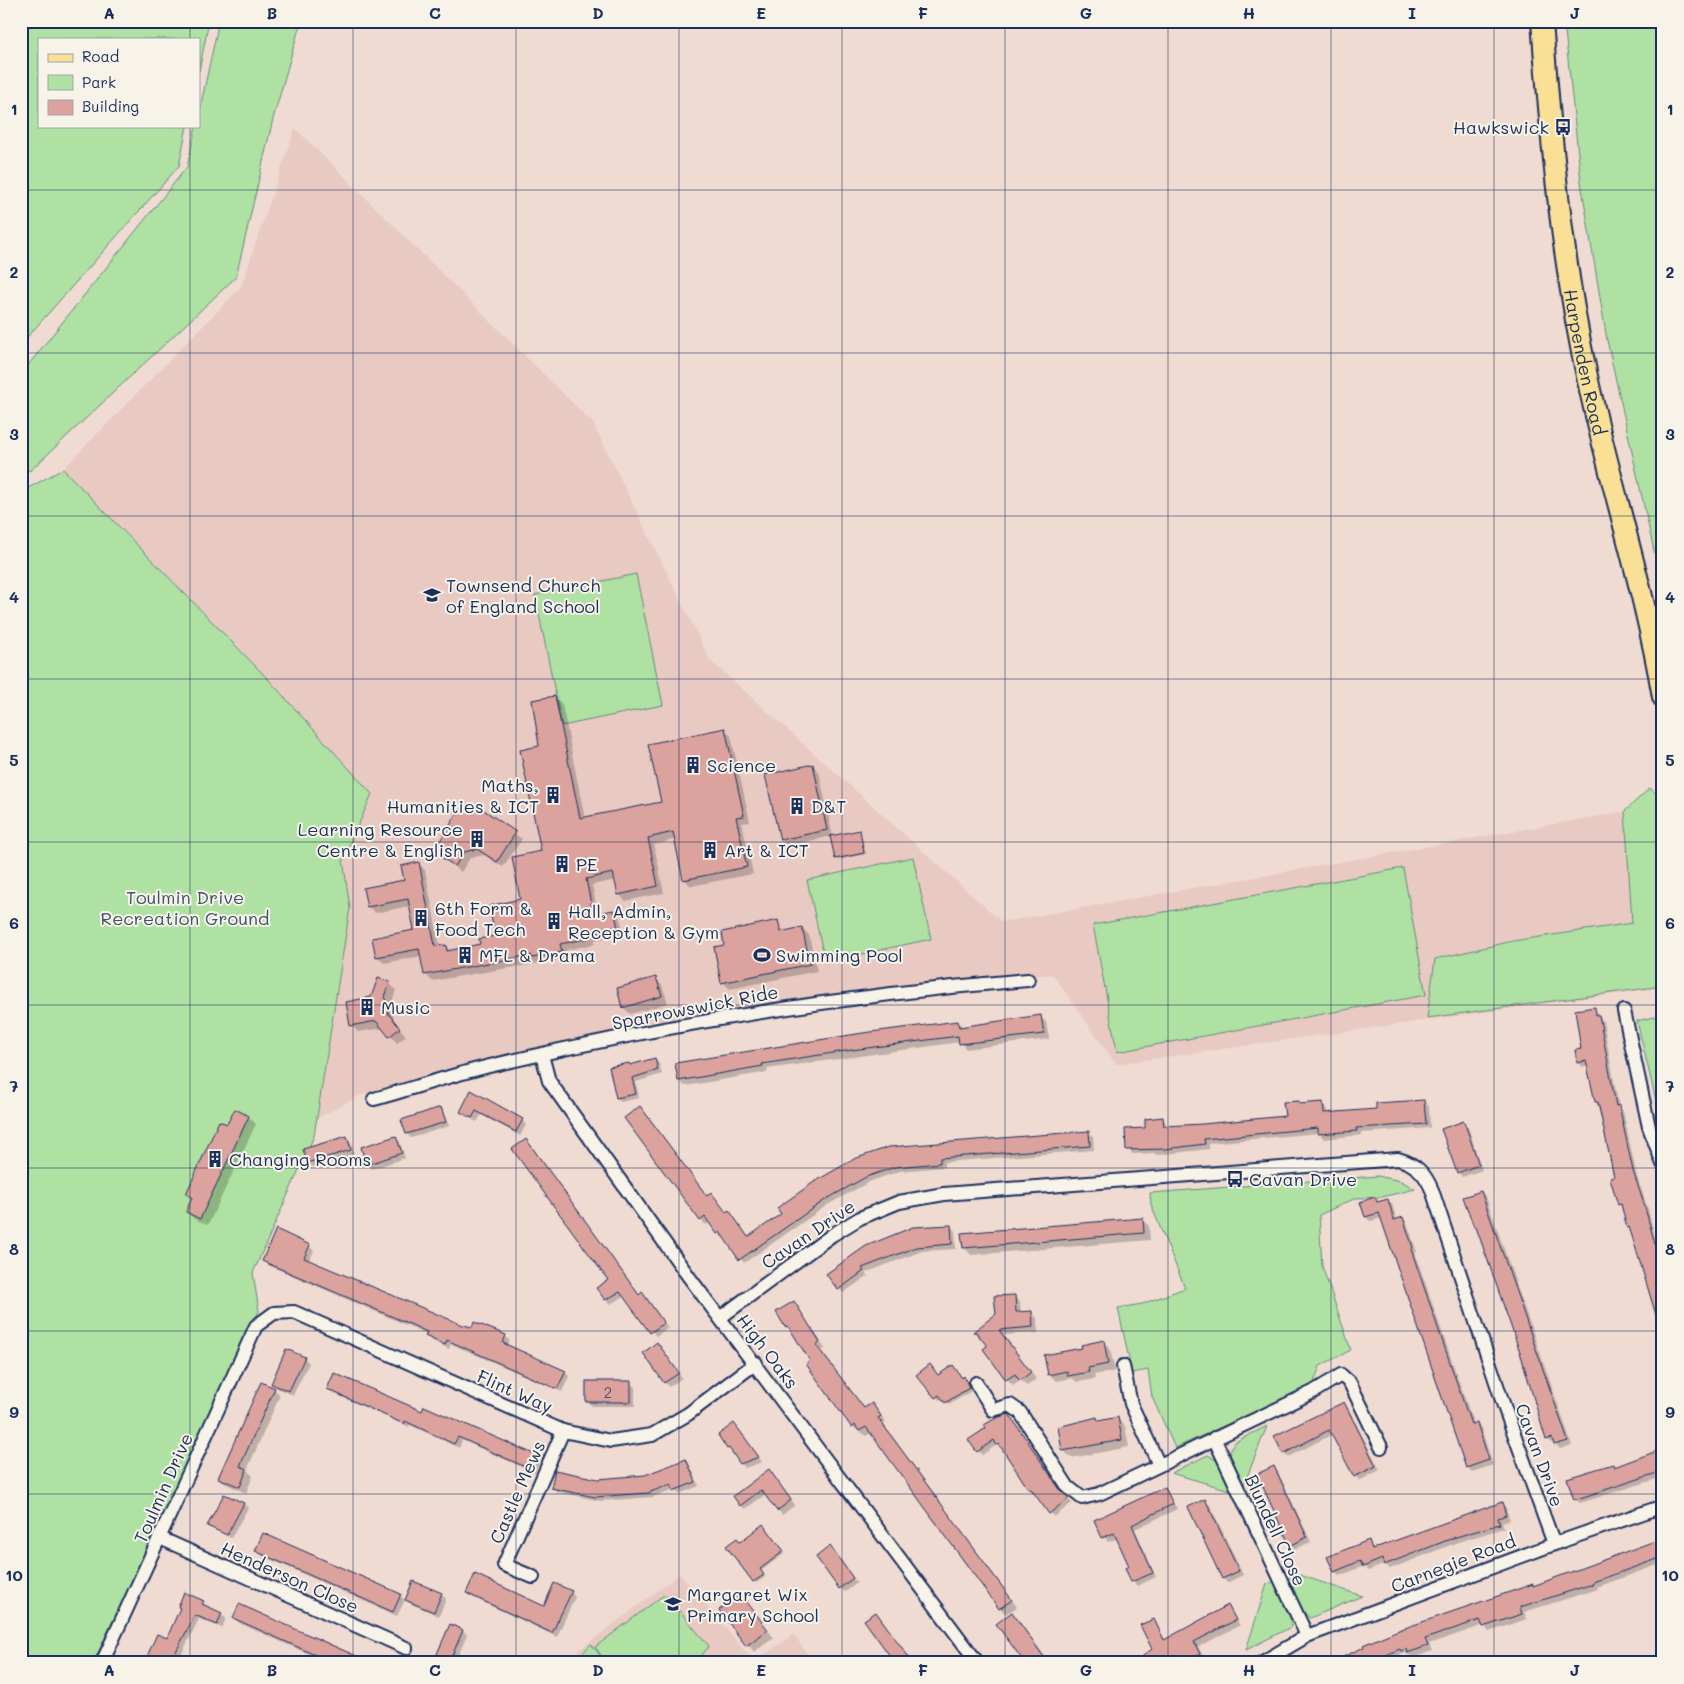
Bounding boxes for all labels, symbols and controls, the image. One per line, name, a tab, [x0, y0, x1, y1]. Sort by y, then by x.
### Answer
text: A	[103, 2, 115, 23]
text: B	[267, 2, 277, 23]
text: C	[429, 2, 441, 23]
text: D	[592, 2, 604, 23]
text: E	[756, 2, 766, 23]
text: F	[918, 2, 928, 23]
text: G	[1080, 2, 1092, 23]
text: H	[1243, 2, 1255, 23]
text: I	[1408, 2, 1416, 23]
text: J	[1570, 2, 1580, 23]
legend	[38, 38, 200, 128]
text: Road	[82, 46, 119, 66]
text: Park	[82, 72, 116, 92]
text: Building	[82, 96, 139, 116]
text: 1	[10, 98, 18, 119]
text: 1	[1666, 98, 1674, 119]
place label: Hawkswick	[1453, 115, 1549, 139]
bus stop icon: Hawkswick	[1553, 117, 1573, 137]
text: 2	[10, 261, 19, 282]
text: 2	[1666, 261, 1675, 282]
street label: Harpenden Road	[1559, 287, 1612, 437]
text: 3	[9, 423, 19, 444]
text: 3	[1665, 423, 1675, 444]
place label: Townsend Church of England School	[446, 573, 600, 618]
school or university icon: Townsend Church of England School	[422, 585, 442, 605]
text: 4	[9, 586, 19, 607]
text: 4	[1665, 586, 1675, 607]
text: 5	[9, 749, 19, 770]
text: 5	[1665, 749, 1675, 770]
place label: Science	[707, 753, 776, 777]
building icon: Science	[683, 755, 703, 775]
place label: Maths, Humanities & ICT	[387, 773, 539, 818]
building icon: Maths, Humanities & ICT	[543, 785, 563, 805]
place label: D&T	[811, 794, 846, 818]
building icon: D&T	[787, 796, 807, 816]
place label: Learning Resource Centre & English	[298, 817, 463, 862]
building icon: Learning Resource Centre & English	[467, 829, 487, 849]
place label: Art & ICT	[724, 838, 809, 862]
building icon: Art & ICT	[700, 840, 720, 860]
place label: PE	[576, 852, 597, 876]
building icon: PE	[552, 854, 572, 874]
park label: Toulmin Drive Recreation Ground	[101, 885, 269, 930]
place label: 6th Form & Food Tech	[435, 896, 533, 941]
place label: Hall, Admin, Reception & Gym	[568, 899, 719, 944]
building icon: 6th Form & Food Tech	[411, 908, 431, 928]
building icon: Hall, Admin, Reception & Gym	[544, 911, 564, 931]
text: 6	[9, 912, 19, 933]
text: 6	[1665, 912, 1675, 933]
place label: MFL & Drama	[479, 943, 596, 967]
place label: Swimming Pool	[776, 943, 903, 967]
building icon: MFL & Drama	[455, 945, 475, 965]
sports icon: Swimming Pool	[752, 945, 772, 965]
street label: Sparrowswick Ride	[610, 979, 780, 1035]
place label: Music	[381, 995, 430, 1019]
building icon: Music	[357, 997, 377, 1017]
text: 7	[10, 1075, 19, 1096]
text: 7	[1666, 1075, 1675, 1096]
place label: Changing Rooms	[229, 1147, 371, 1171]
building icon: Changing Rooms	[205, 1149, 225, 1169]
place label: Cavan Drive	[1249, 1167, 1357, 1191]
bus stop icon: Cavan Drive	[1225, 1169, 1245, 1189]
street label: Cavan Drive	[756, 1194, 860, 1274]
text: 8	[9, 1238, 19, 1259]
text: 8	[1665, 1238, 1675, 1259]
street label: High Oaks	[732, 1308, 804, 1394]
street label: Flint Way	[474, 1364, 556, 1418]
house number: 2	[604, 1382, 612, 1402]
street label: Cavan Drive	[1510, 1400, 1570, 1510]
text: 9	[9, 1401, 19, 1422]
text: 9	[1665, 1401, 1675, 1422]
street label: Toulmin Drive	[128, 1429, 198, 1547]
street label: Castle Mews	[484, 1437, 550, 1547]
street label: Blundell Close	[1240, 1470, 1312, 1590]
street label: Carnegie Road	[1387, 1528, 1519, 1598]
street label: Henderson Close	[217, 1536, 363, 1618]
text: 10	[5, 1564, 23, 1585]
text: 10	[1661, 1564, 1679, 1585]
place label: Margaret Wix Primary School	[687, 1582, 819, 1627]
school or university icon: Margaret Wix Primary School	[663, 1594, 683, 1614]
text: A	[103, 1659, 115, 1680]
text: B	[267, 1659, 277, 1680]
text: C	[429, 1659, 441, 1680]
text: D	[592, 1659, 604, 1680]
text: E	[756, 1659, 766, 1680]
text: F	[918, 1659, 928, 1680]
text: G	[1080, 1659, 1092, 1680]
text: H	[1243, 1659, 1255, 1680]
text: I	[1408, 1659, 1416, 1680]
text: J	[1570, 1659, 1580, 1680]

